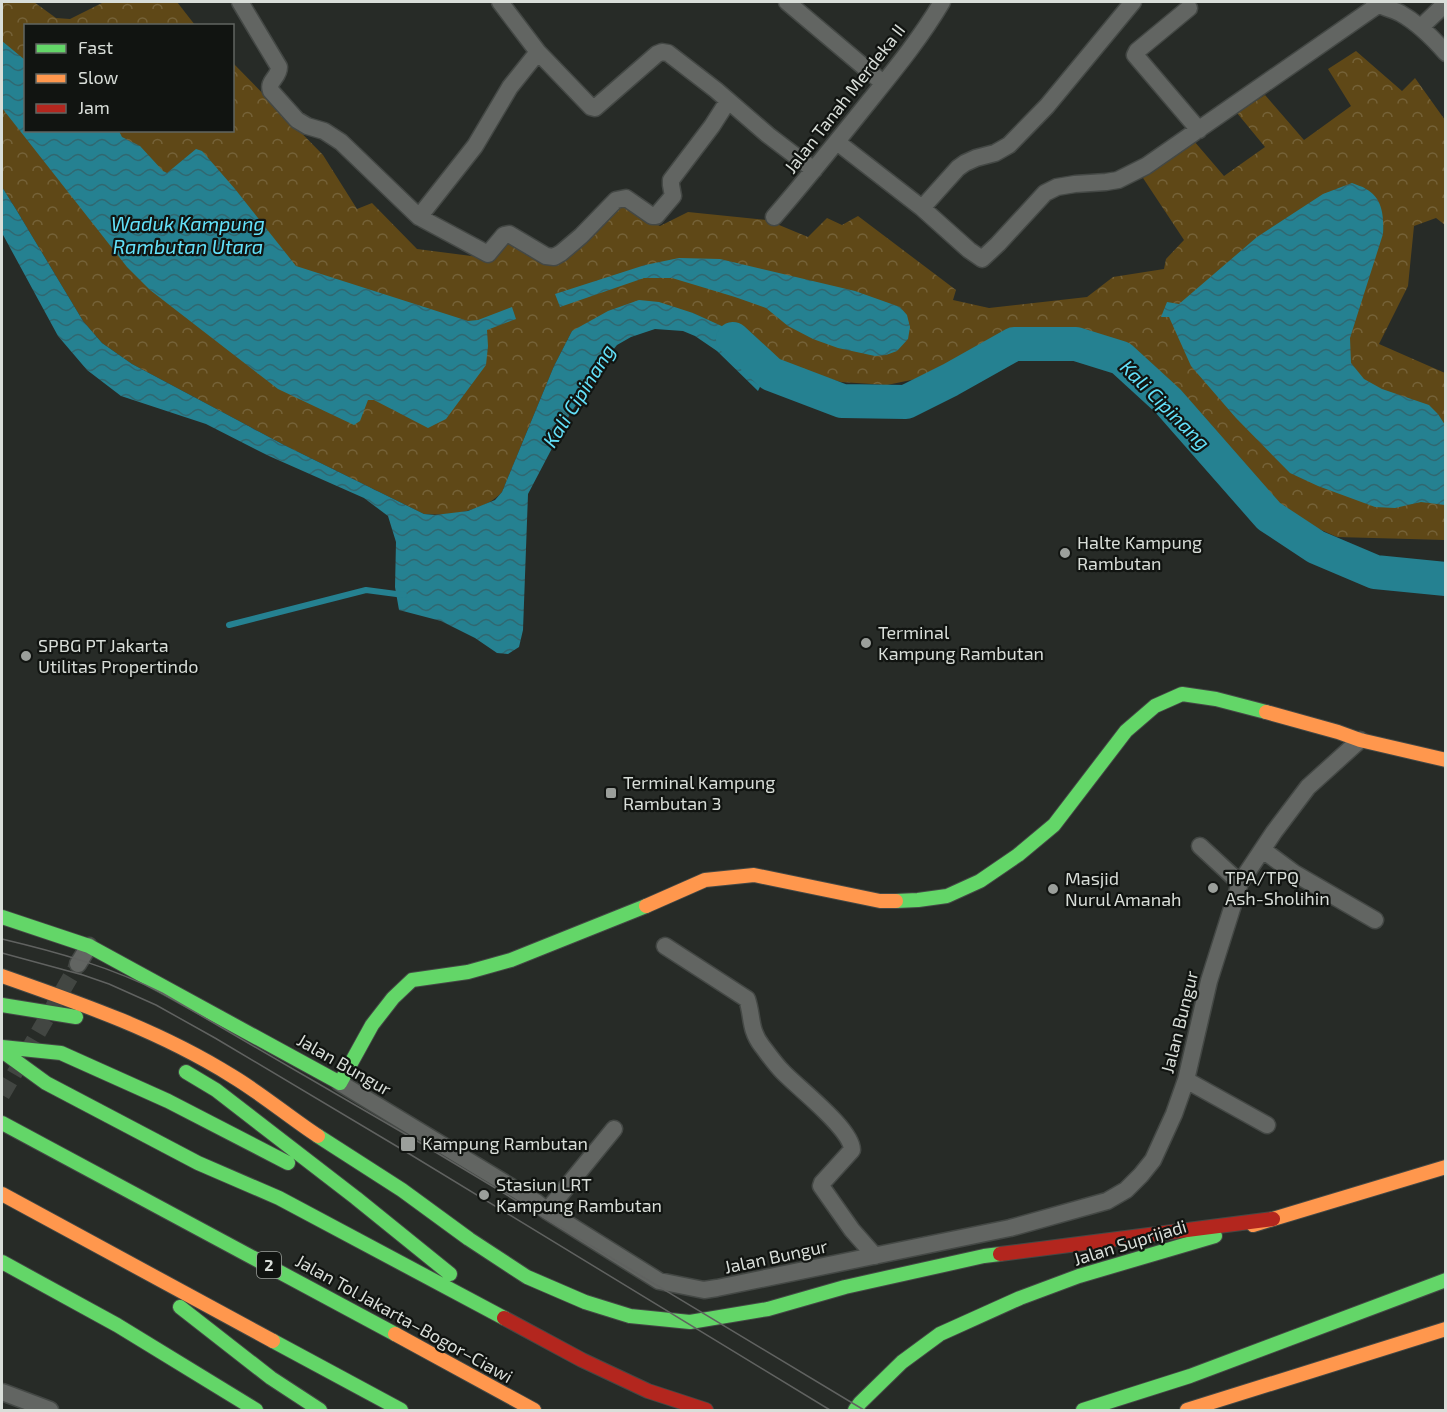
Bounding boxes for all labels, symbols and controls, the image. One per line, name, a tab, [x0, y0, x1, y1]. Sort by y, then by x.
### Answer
street label: Jalan Tanah Merdeka II	[779, 19, 909, 178]
legend	[24, 24, 234, 132]
text: Fast	[78, 36, 113, 58]
text: Slow	[78, 66, 119, 88]
text: Jam	[78, 96, 110, 118]
water label: Waduk Kampung Rambutan Utara	[111, 211, 265, 258]
water label: Kali Cipinang	[537, 340, 619, 451]
water label: Kali Cipinang	[1116, 354, 1216, 454]
place label: Halte Kampung Rambutan	[1077, 531, 1202, 574]
marker: Halte Kampung Rambutan	[1058, 546, 1072, 560]
place label: Terminal Kampung Rambutan	[878, 621, 1044, 664]
place label: SPBG PT Jakarta Utilitas Propertindo	[38, 634, 199, 677]
marker: Terminal Kampung Rambutan	[859, 636, 873, 650]
marker: SPBG PT Jakarta Utilitas Propertindo	[19, 649, 33, 663]
place label: Terminal Kampung Rambutan 3	[623, 771, 775, 814]
marker: Terminal Kampung Rambutan 3	[604, 786, 618, 800]
place label: TPA/TPQ Ash-Sholihin	[1225, 866, 1330, 909]
place label: Masjid Nurul Amanah	[1065, 867, 1182, 910]
marker: TPA/TPQ Ash-Sholihin	[1206, 881, 1220, 895]
marker: Masjid Nurul Amanah	[1046, 882, 1060, 896]
street label: Jalan Bungur	[1156, 968, 1202, 1075]
street label: Jalan Bungur	[293, 1028, 396, 1100]
place label: Kampung Rambutan	[422, 1132, 588, 1154]
marker: Kampung Rambutan	[399, 1135, 417, 1153]
place label: Stasiun LRT Kampung Rambutan	[496, 1173, 662, 1216]
marker: Stasiun LRT Kampung Rambutan	[477, 1188, 491, 1202]
street label: Jalan Suprijadi	[1070, 1214, 1189, 1270]
street label: Jalan Bungur	[722, 1234, 829, 1278]
street label: Jalan Tol Jakarta–Bogor–Ciawi	[292, 1249, 517, 1387]
road number: 2	[257, 1252, 281, 1278]

